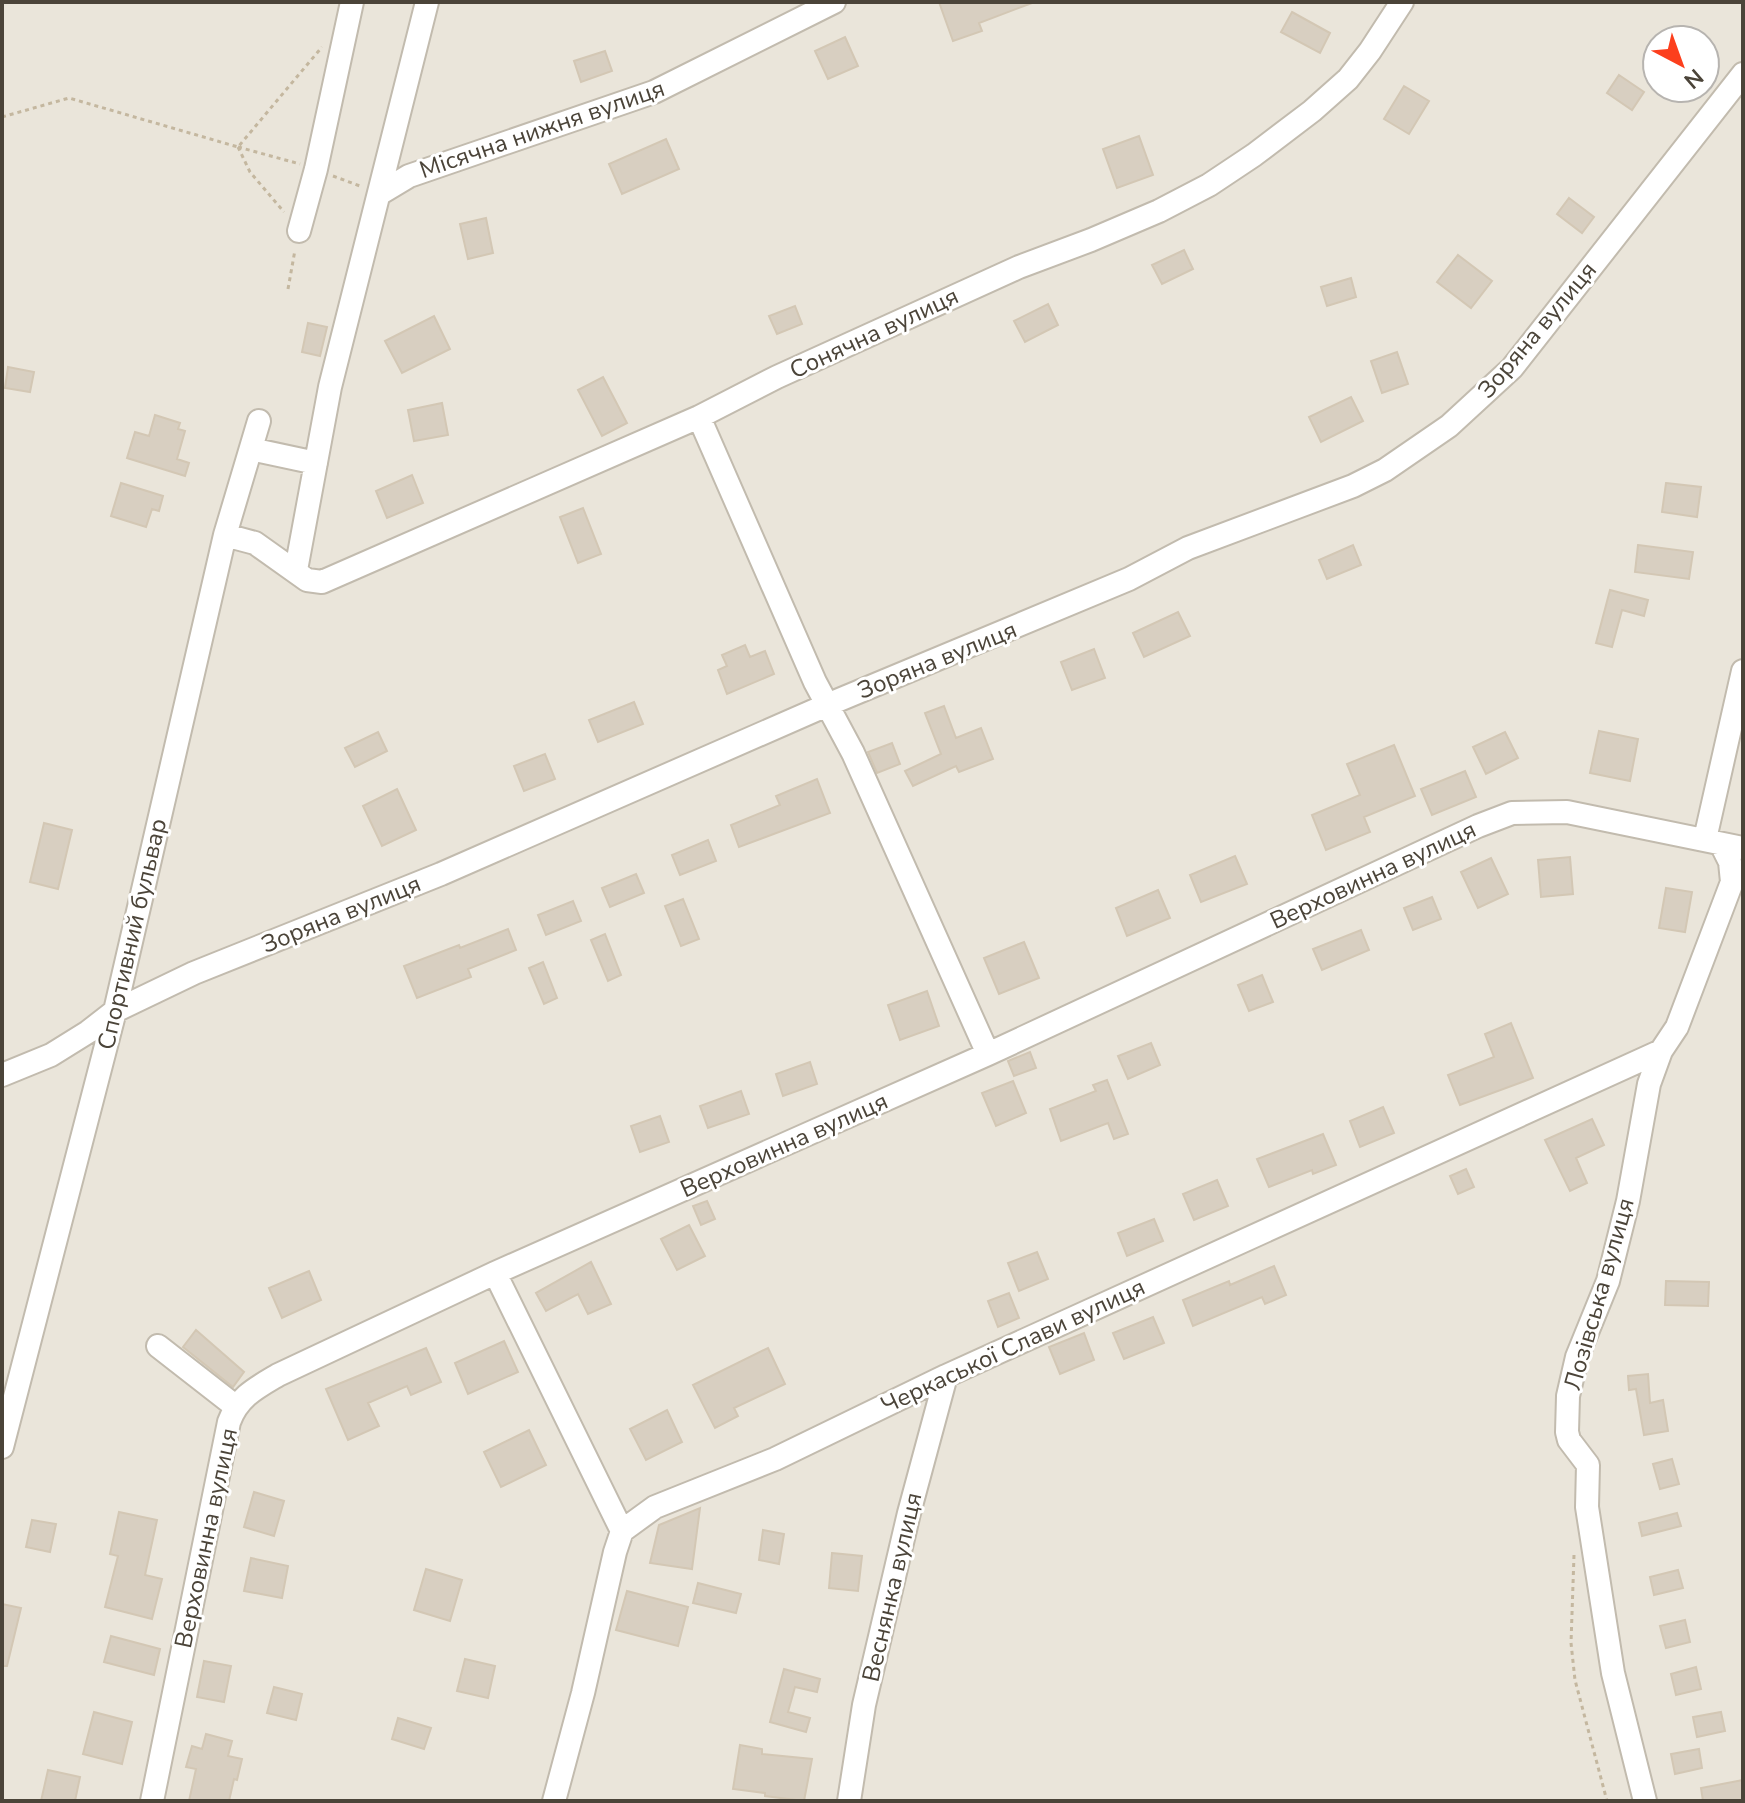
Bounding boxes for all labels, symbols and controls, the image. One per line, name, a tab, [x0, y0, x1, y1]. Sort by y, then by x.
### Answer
north arrow	[1641, 24, 1721, 104]
text: N	[1677, 62, 1710, 95]
street label: Місячна нижня вулиця	[415, 72, 669, 186]
street label: Зоряна вулиця	[1470, 255, 1604, 405]
street label: Сонячна вулиця	[784, 280, 964, 386]
street label: Зоряна вулиця	[852, 613, 1022, 707]
street label: Верховинна вулиця	[1265, 813, 1481, 937]
street label: Спортивний бульвар	[90, 815, 174, 1053]
street label: Зоряна вулиця	[256, 867, 426, 961]
street label: Верховинна вулиця	[675, 1085, 893, 1205]
street label: Лозівська вулиця	[1556, 1194, 1642, 1394]
street label: Черкаської Слави вулиця	[876, 1271, 1150, 1421]
street label: Верховинна вулиця	[167, 1425, 245, 1651]
street label: Веснянка вулиця	[855, 1489, 929, 1685]

